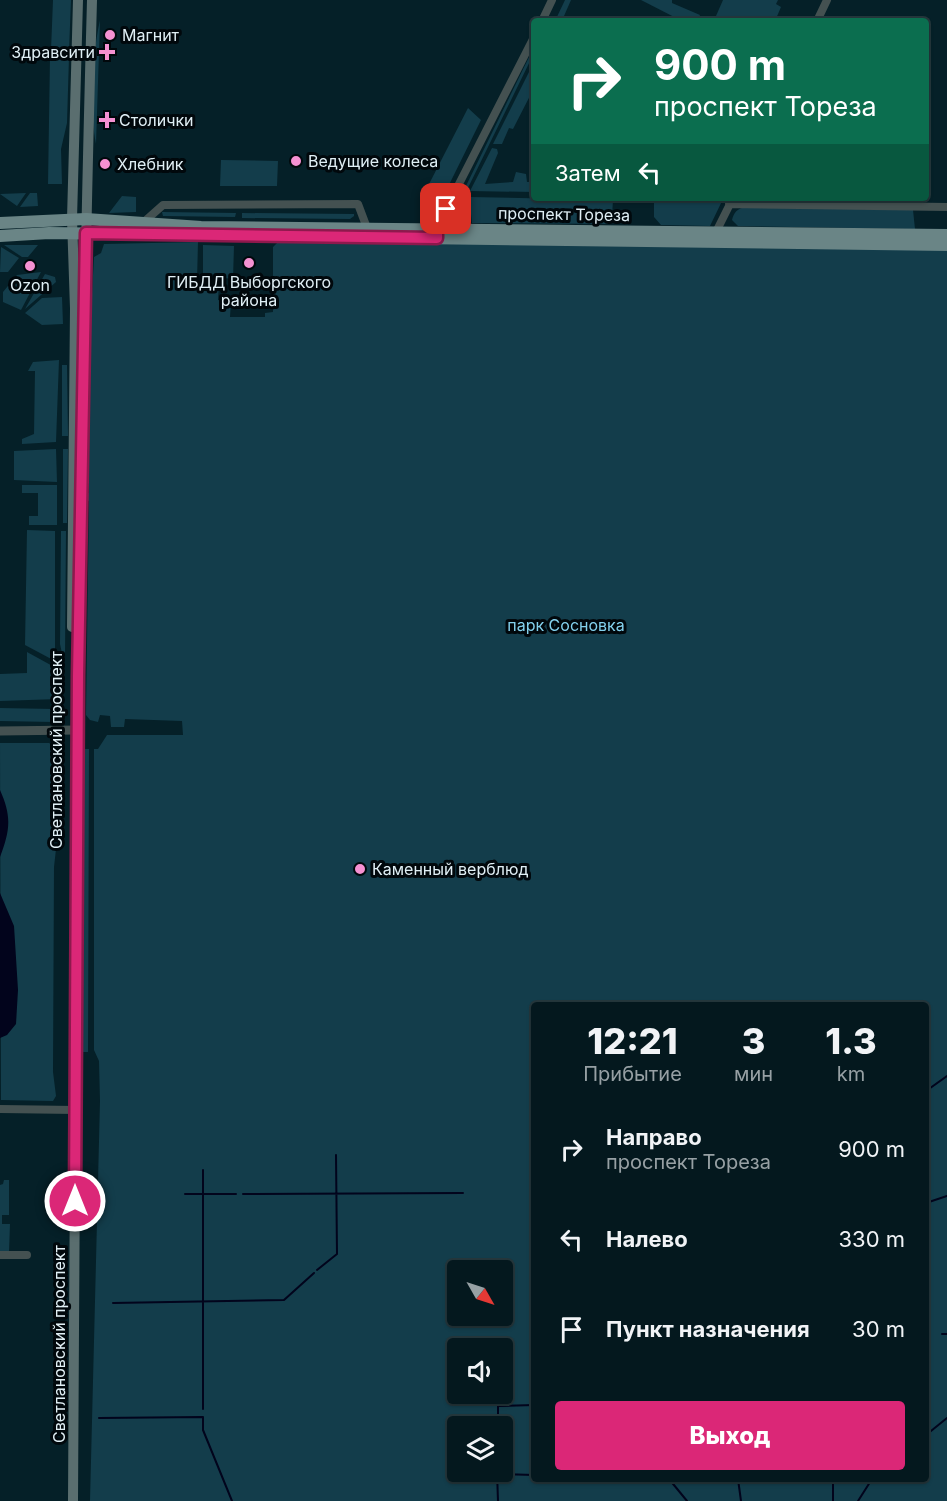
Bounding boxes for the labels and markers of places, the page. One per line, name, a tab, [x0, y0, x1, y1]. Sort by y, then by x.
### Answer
place label: Магнит	[122, 25, 180, 45]
marker: Магнит	[103, 28, 117, 42]
place label: Здравсити	[11, 42, 95, 62]
marker: Здравсити	[100, 45, 114, 59]
place label: Столички	[119, 110, 194, 130]
marker: Столички	[100, 113, 114, 127]
place label: Ведущие колеса	[308, 151, 438, 171]
place label: Хлебник	[117, 154, 184, 174]
marker: Ведущие колеса	[289, 154, 303, 168]
marker: Хлебник	[98, 157, 112, 171]
pin	[420, 183, 471, 234]
marker: ГИБДД Выборгского района	[242, 256, 256, 270]
marker: Ozon	[23, 259, 37, 273]
place label: ГИБДД Выборгского района	[167, 272, 331, 310]
place label: Ozon	[10, 275, 50, 295]
place label: Каменный верблюд	[372, 859, 528, 879]
marker: Каменный верблюд	[353, 862, 367, 876]

